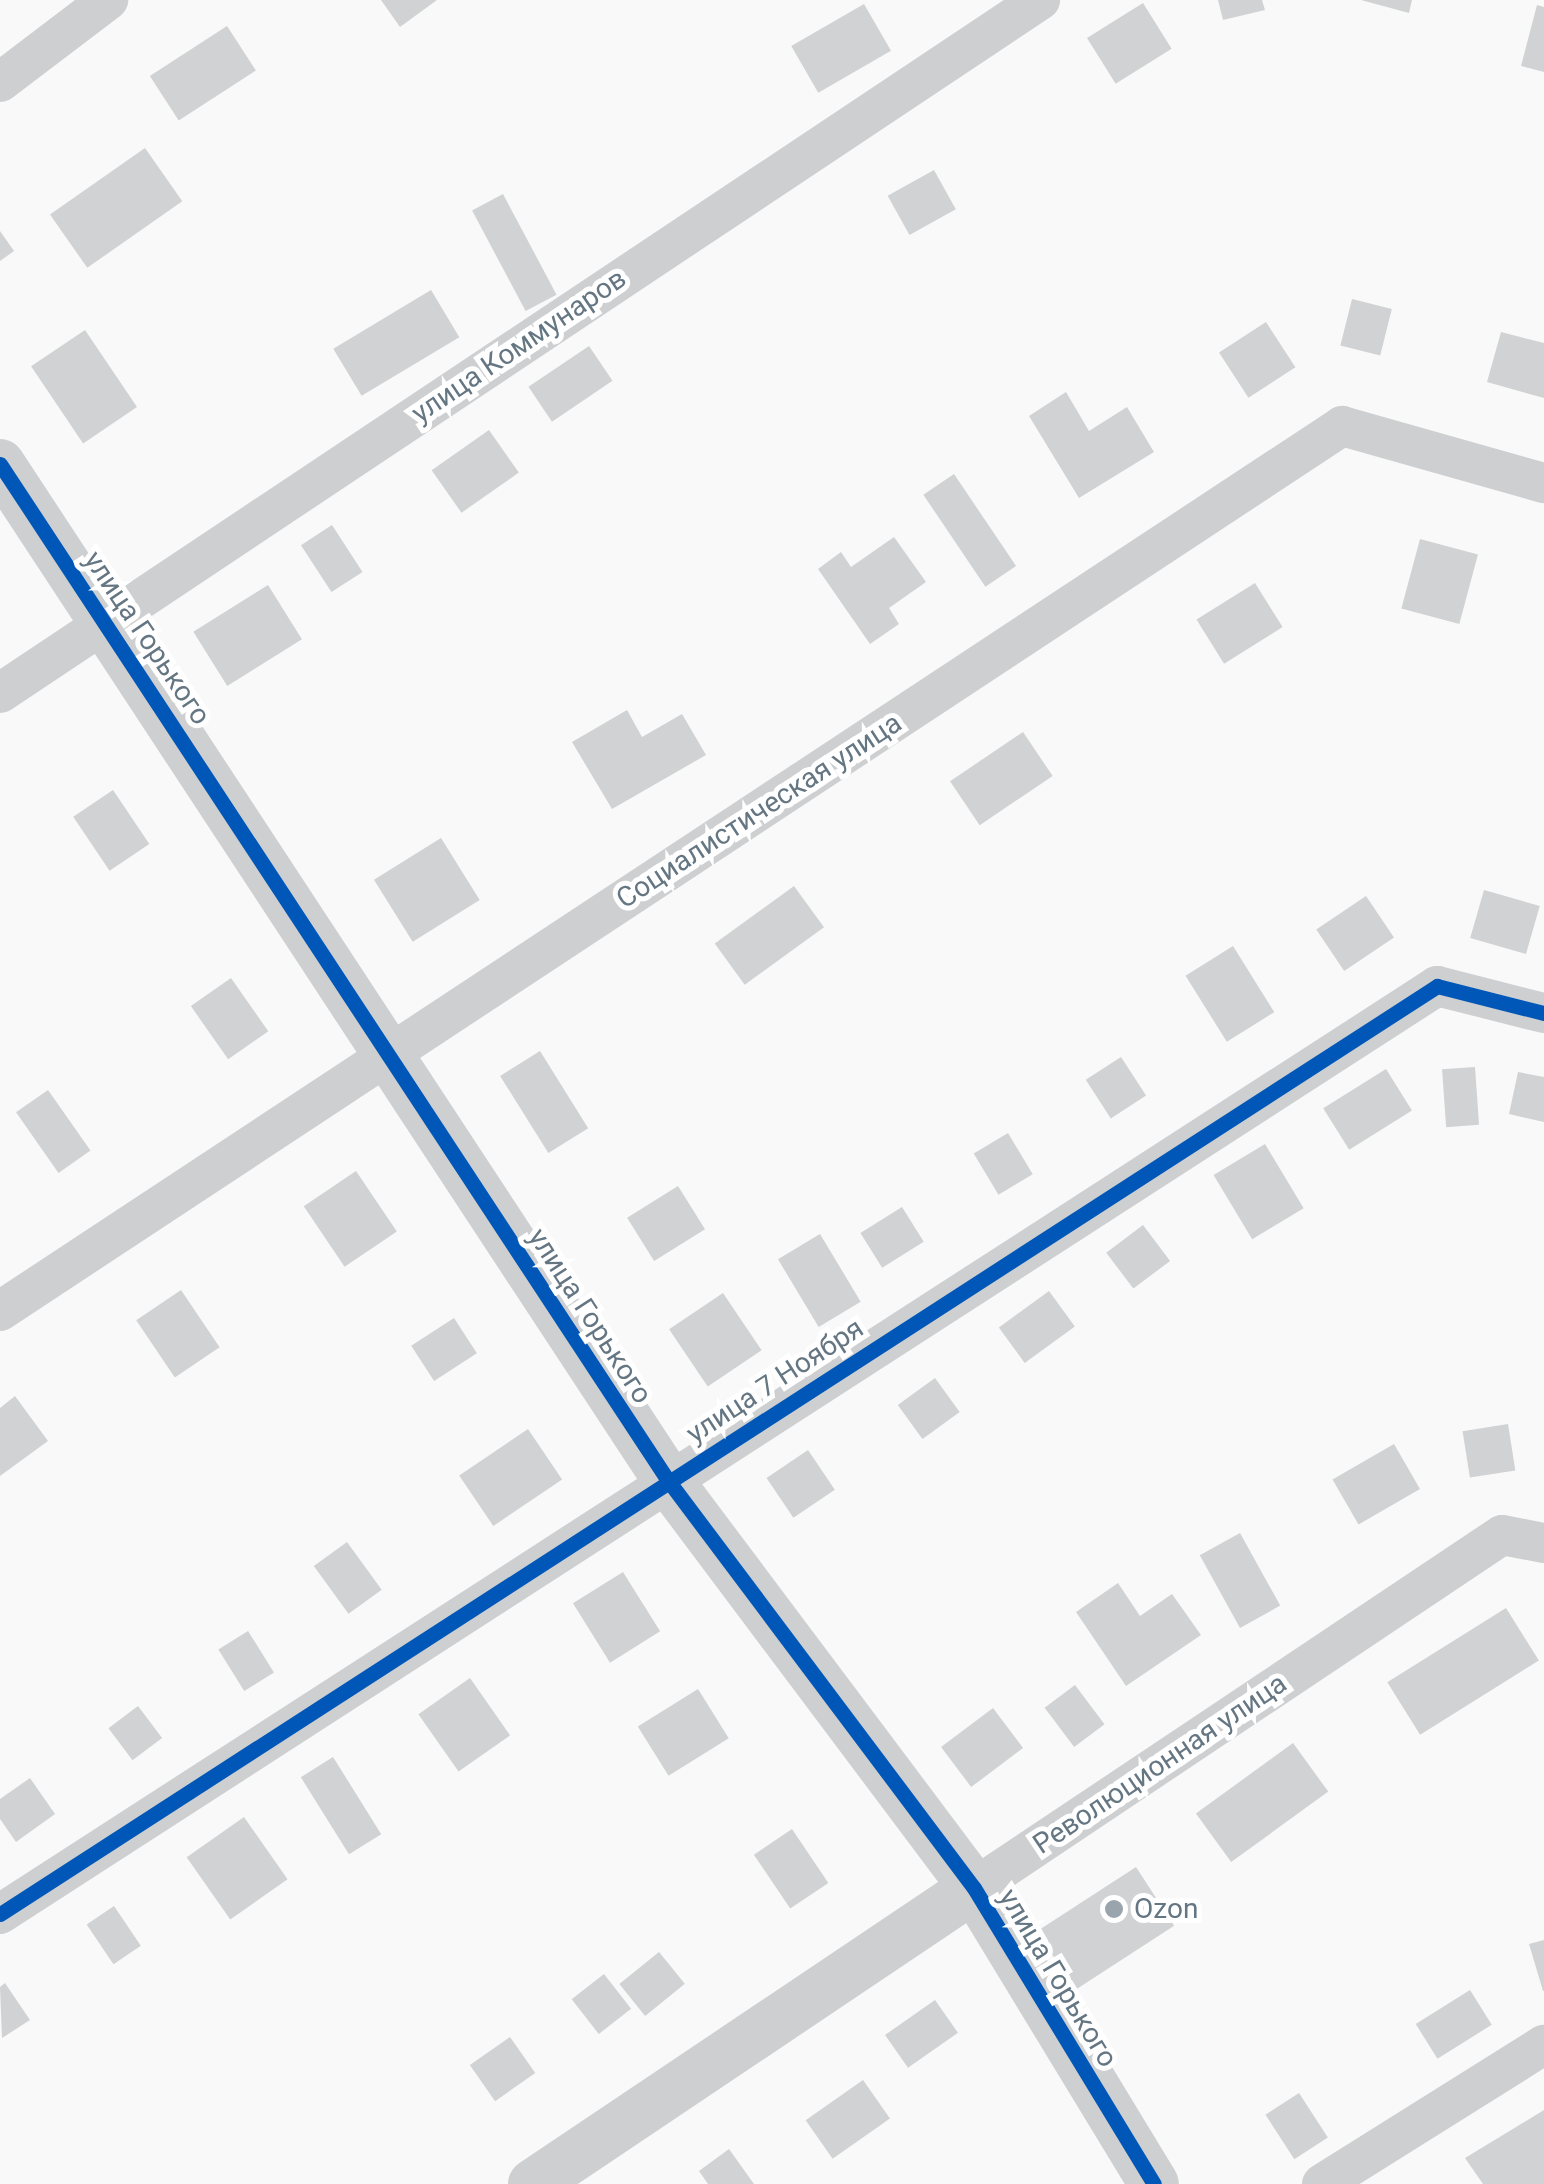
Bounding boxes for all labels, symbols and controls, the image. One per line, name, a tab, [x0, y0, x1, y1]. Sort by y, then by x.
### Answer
street label: улица Коммунаров	[405, 262, 633, 430]
street label: улица Горького	[77, 545, 217, 731]
street label: Социалистическая улица	[610, 706, 908, 916]
street label: улица Горького	[521, 1222, 659, 1410]
street label: улица 7 Ноября	[680, 1311, 870, 1451]
street label: Революционная улица	[1027, 1667, 1293, 1861]
street label: улица Горького	[992, 1883, 1124, 2073]
place label: Ozon	[1134, 1892, 1198, 1926]
marker: Ozon	[1103, 1898, 1125, 1920]

